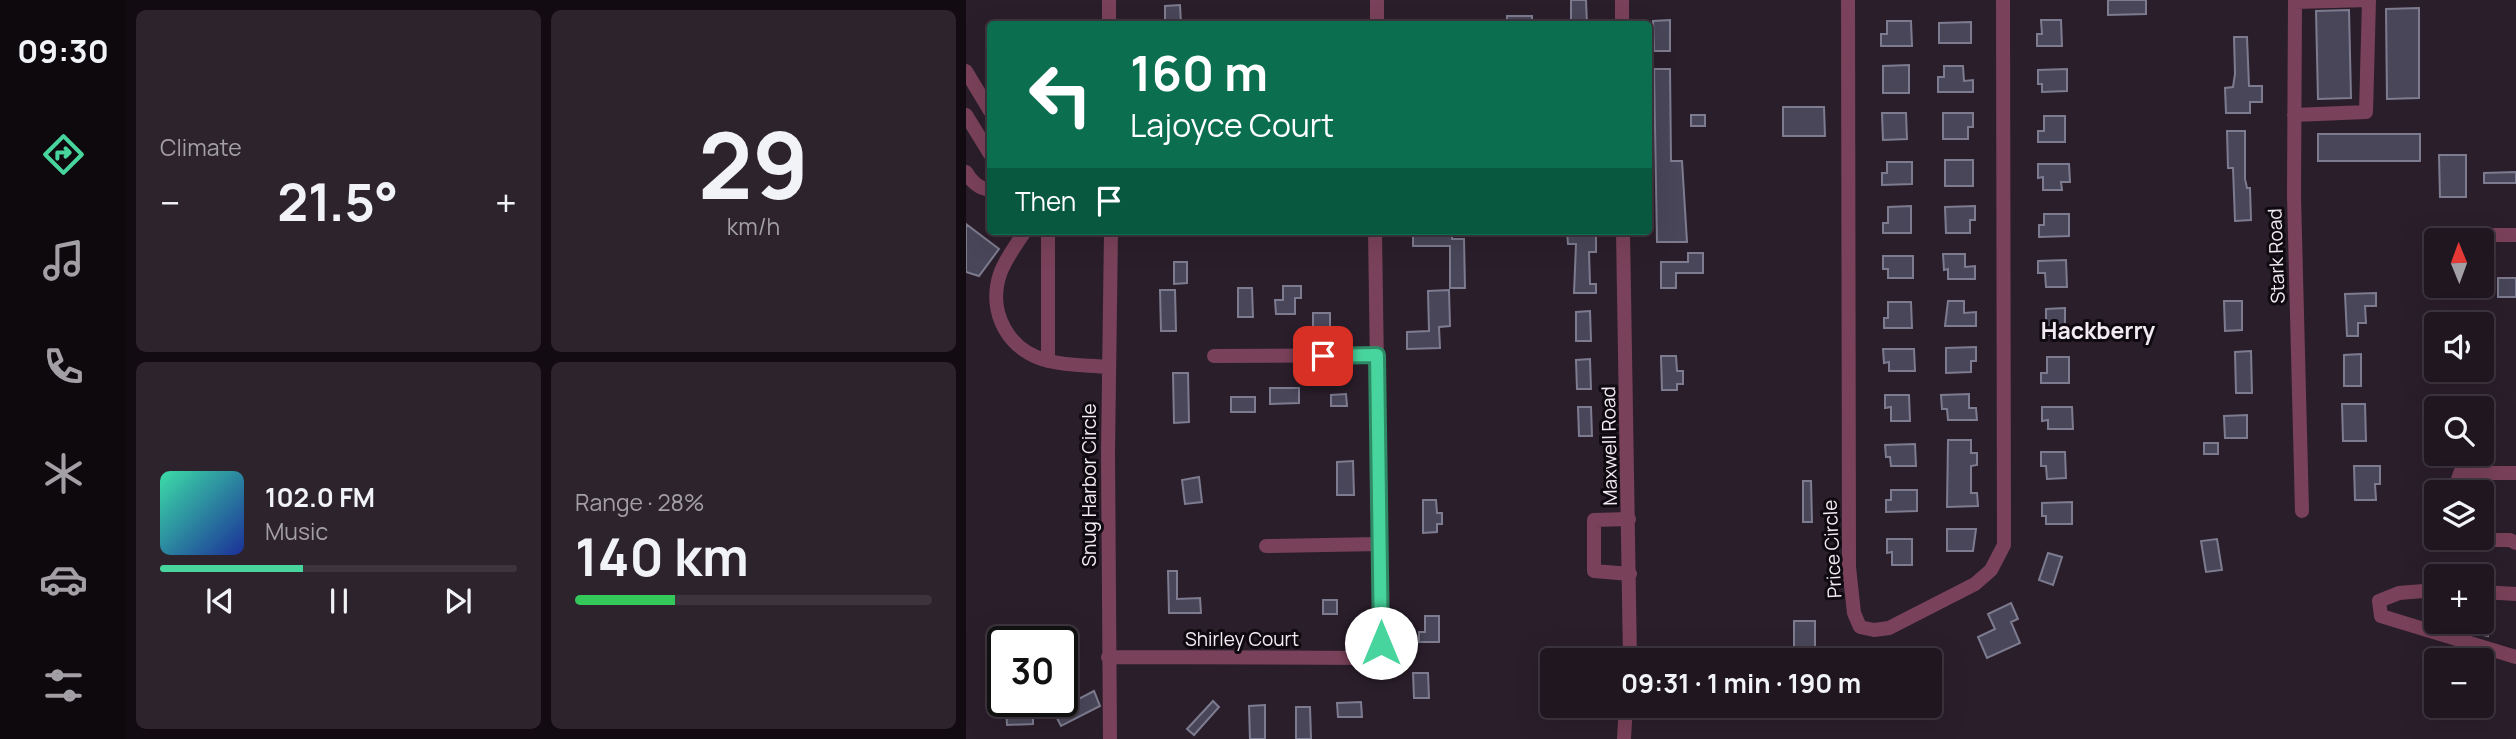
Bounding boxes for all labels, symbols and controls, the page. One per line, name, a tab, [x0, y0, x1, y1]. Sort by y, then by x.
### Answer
text: 09:30	[17, 29, 109, 73]
text: 160 m	[1130, 39, 1268, 106]
icon: left	[1015, 49, 1106, 140]
text: 29	[698, 102, 809, 226]
text: Lajoyce Court	[1130, 103, 1334, 147]
icon: directions	[39, 130, 88, 179]
text: Climate	[160, 131, 242, 163]
text: 21.5°	[277, 166, 398, 237]
text: −	[160, 176, 181, 228]
text: +	[495, 176, 517, 228]
icon: arrive	[1090, 182, 1128, 220]
text: Then	[1015, 183, 1076, 219]
street label: Stark Road	[2261, 208, 2291, 304]
text: km/h	[727, 210, 780, 242]
north arrow	[2424, 228, 2494, 298]
map controls	[2424, 228, 2494, 718]
icon: music	[39, 236, 88, 285]
button: sound	[2424, 312, 2494, 382]
district label: Hackberry	[2041, 314, 2155, 346]
pin	[1293, 326, 1353, 386]
icon: arrive	[1304, 337, 1342, 375]
icon: phone	[39, 342, 88, 391]
street label: Maxwell Road	[1595, 386, 1623, 506]
button: search	[2424, 396, 2494, 466]
street label: Snug Harbor Circle	[1076, 403, 1102, 567]
icon: climate	[39, 449, 88, 498]
text: 102.0 FM	[265, 479, 375, 515]
button: layers	[2424, 480, 2494, 550]
text: Range · 28%	[575, 486, 705, 518]
street label: Price Circle	[1816, 499, 1848, 599]
text: Music	[265, 515, 328, 547]
text: 140 km	[575, 521, 749, 592]
icon: car	[39, 555, 88, 604]
button: +	[2424, 564, 2494, 634]
icon: previous	[201, 582, 239, 620]
icon: pause	[320, 582, 358, 620]
icon: next	[439, 582, 477, 620]
position arrow	[1344, 606, 1418, 680]
speed limit sign: 30	[987, 626, 1078, 717]
street label: Shirley Court	[1185, 626, 1299, 652]
button: −	[2424, 648, 2494, 718]
icon: filters	[39, 661, 88, 710]
text: 09:31 · 1 min · 190 m	[1621, 665, 1861, 701]

